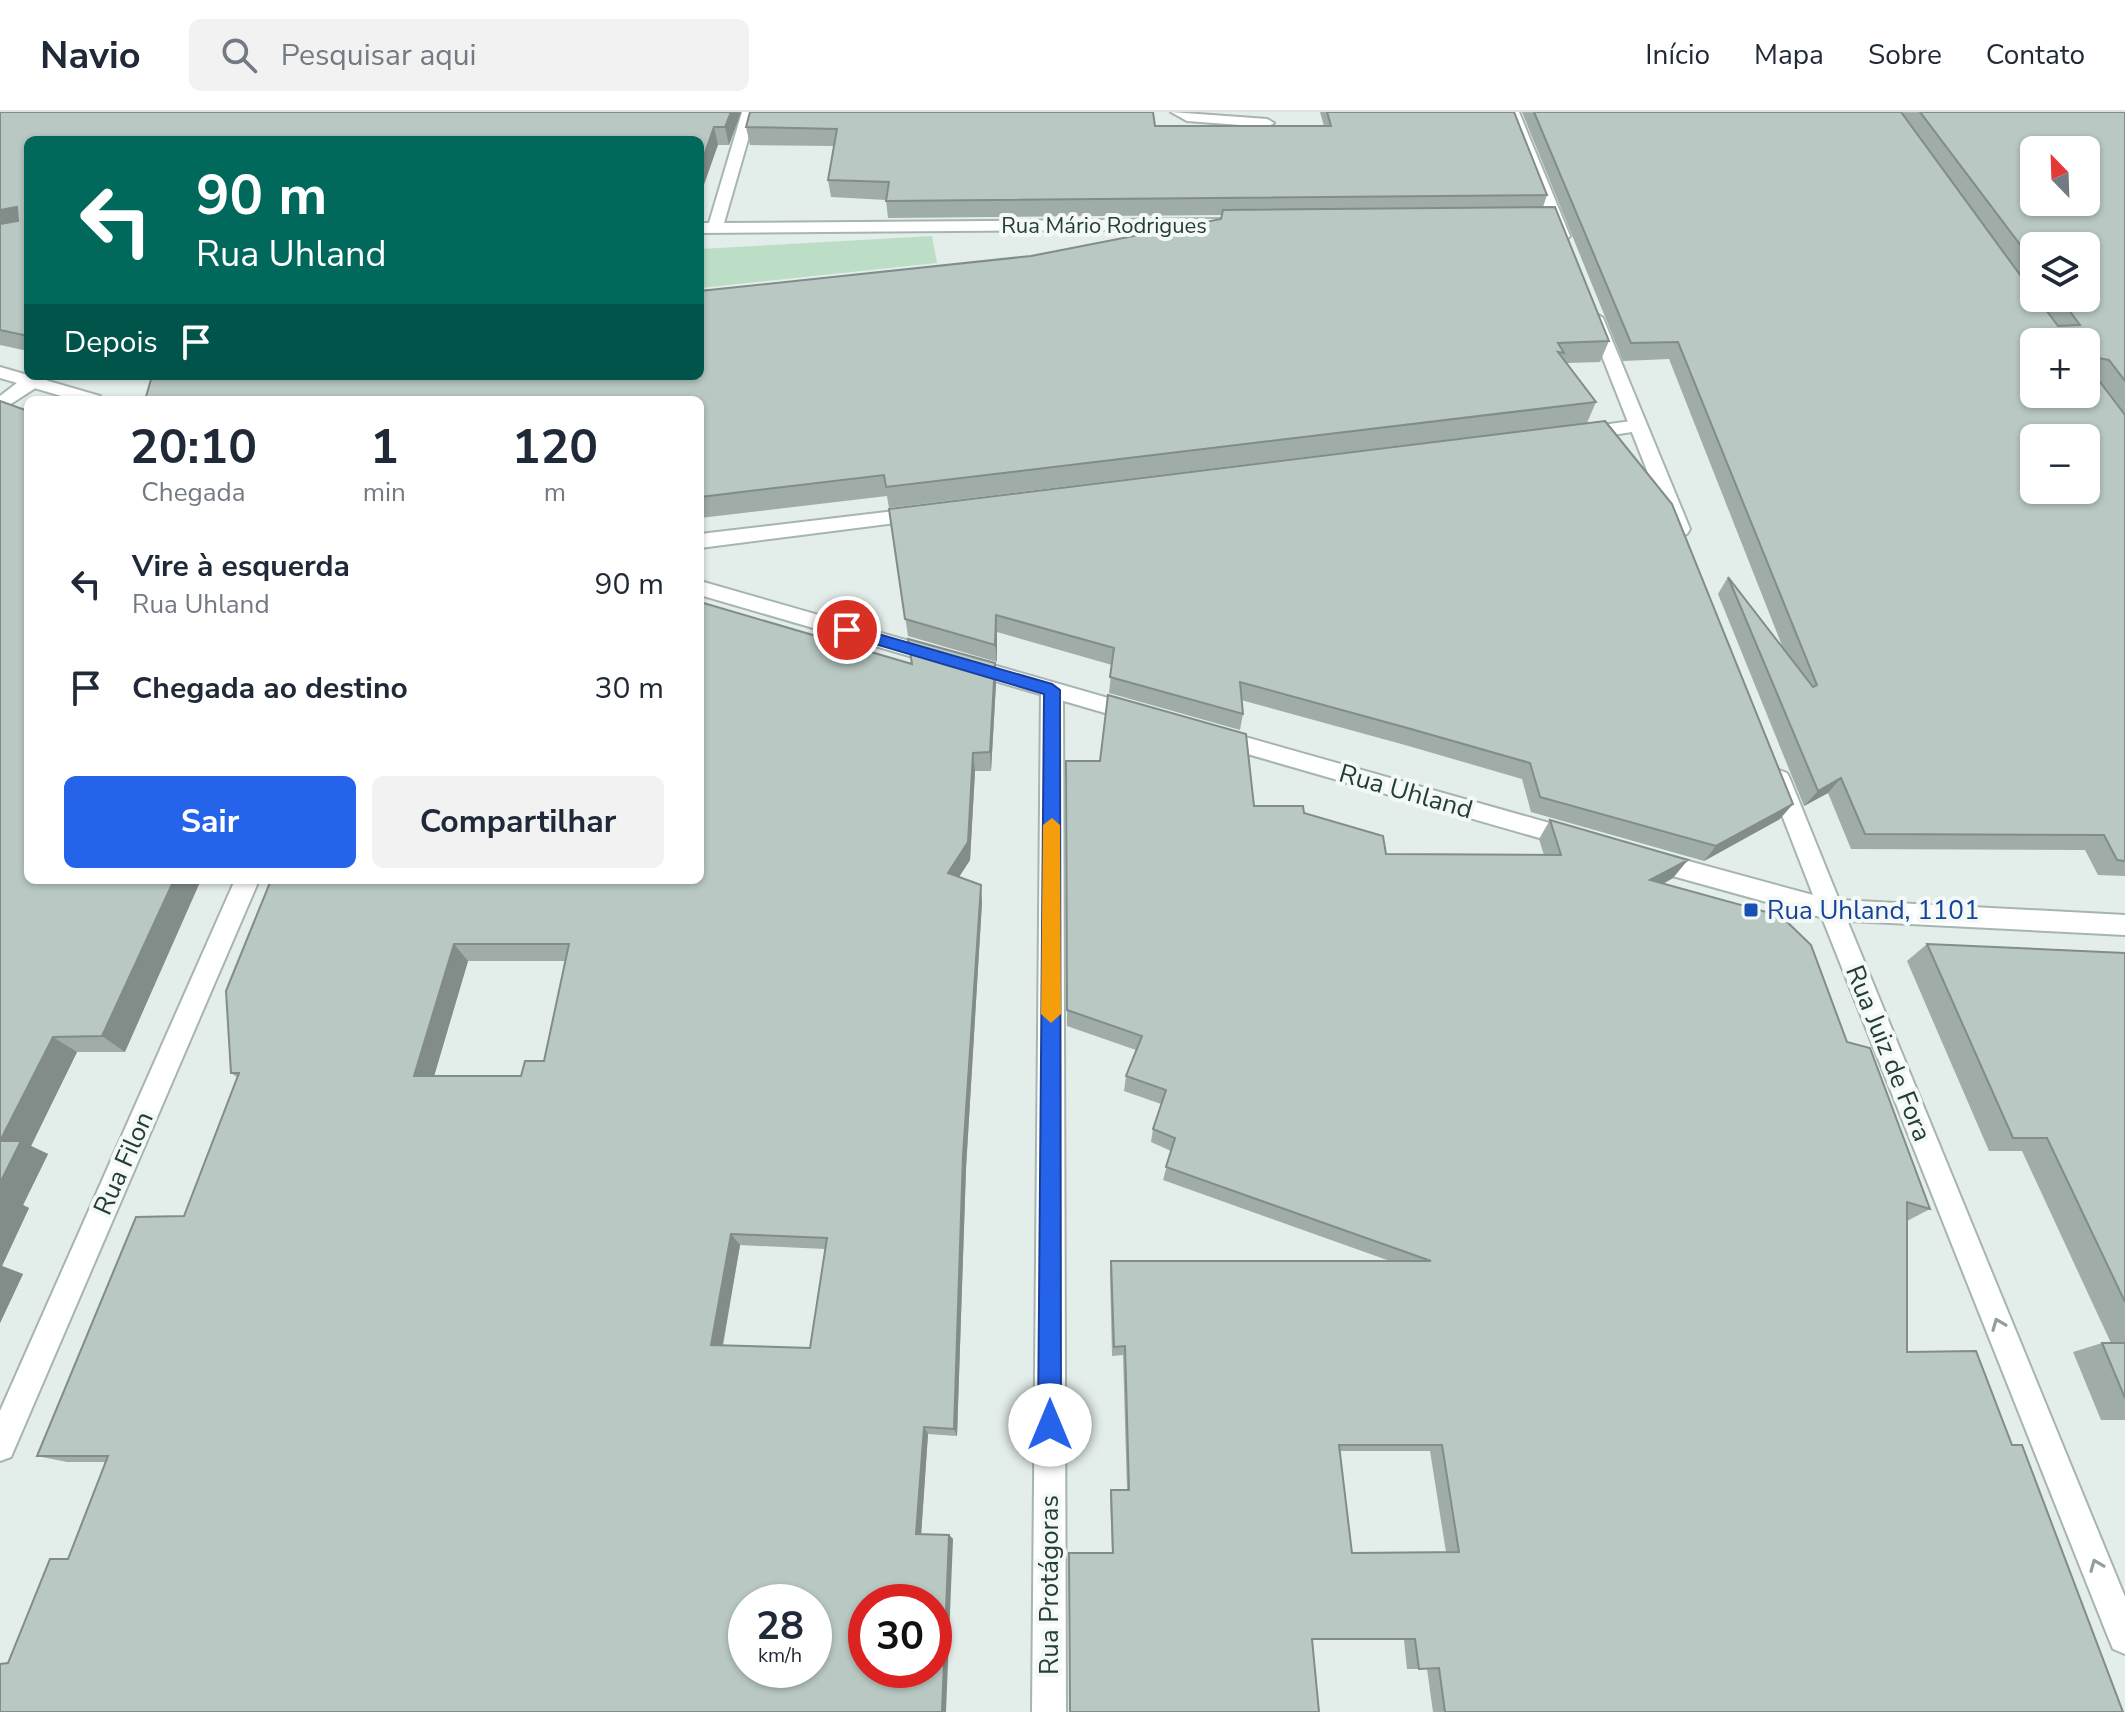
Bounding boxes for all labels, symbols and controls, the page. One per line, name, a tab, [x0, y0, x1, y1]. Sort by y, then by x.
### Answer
search box	[189, 19, 749, 91]
text: Navio	[40, 30, 141, 81]
icon: search	[217, 33, 261, 77]
text: Pesquisar aqui	[281, 35, 477, 76]
text: Início	[1645, 36, 1710, 74]
text: Mapa	[1754, 36, 1824, 74]
text: Sobre	[1868, 36, 1942, 74]
text: Contato	[1986, 36, 2085, 74]
north arrow	[2020, 136, 2100, 216]
map controls	[2020, 136, 2100, 504]
text: 90 m	[196, 157, 327, 234]
icon: left	[64, 168, 168, 272]
street label: Rua Mário Rodrigues	[1001, 211, 1207, 241]
text: Rua Uhland	[196, 230, 386, 279]
button: layers	[2020, 232, 2100, 312]
icon: arrive	[174, 320, 218, 364]
text: Depois	[64, 322, 158, 363]
button: +	[2020, 328, 2100, 408]
text: 20:10	[130, 414, 257, 480]
text: 1	[370, 414, 399, 480]
text: 120	[512, 414, 598, 480]
button: −	[2020, 424, 2100, 504]
text: Chegada	[141, 475, 245, 510]
text: min	[363, 475, 406, 510]
text: m	[544, 475, 566, 510]
text: Vire à esquerda	[132, 546, 350, 587]
icon: left	[64, 562, 108, 606]
text: 90 m	[595, 564, 664, 605]
text: Rua Uhland	[132, 587, 270, 622]
pin	[813, 596, 881, 664]
icon: arrive	[825, 608, 869, 652]
icon: arrive	[64, 666, 108, 710]
text: Chegada ao destino	[132, 668, 408, 709]
text: 30 m	[595, 668, 664, 709]
street label: Rua Uhland	[1335, 756, 1477, 827]
button: Sair	[64, 776, 356, 868]
button: Compartilhar	[372, 776, 664, 868]
place label: Rua Uhland, 1101	[1767, 893, 1980, 928]
marker: Rua Uhland, 1101	[1742, 901, 1760, 919]
street label: Rua Juiz de Fora	[1837, 960, 1940, 1146]
street label: Rua Filon	[85, 1106, 162, 1220]
one-way arrow	[1992, 1318, 2008, 1332]
position arrow	[1008, 1383, 1092, 1467]
street label: Rua Protágoras	[1032, 1495, 1067, 1675]
one-way arrow	[2089, 1559, 2106, 1573]
speed limit sign: 30	[848, 1584, 952, 1688]
text: 28	[756, 1599, 804, 1653]
text: km/h	[758, 1642, 802, 1669]

